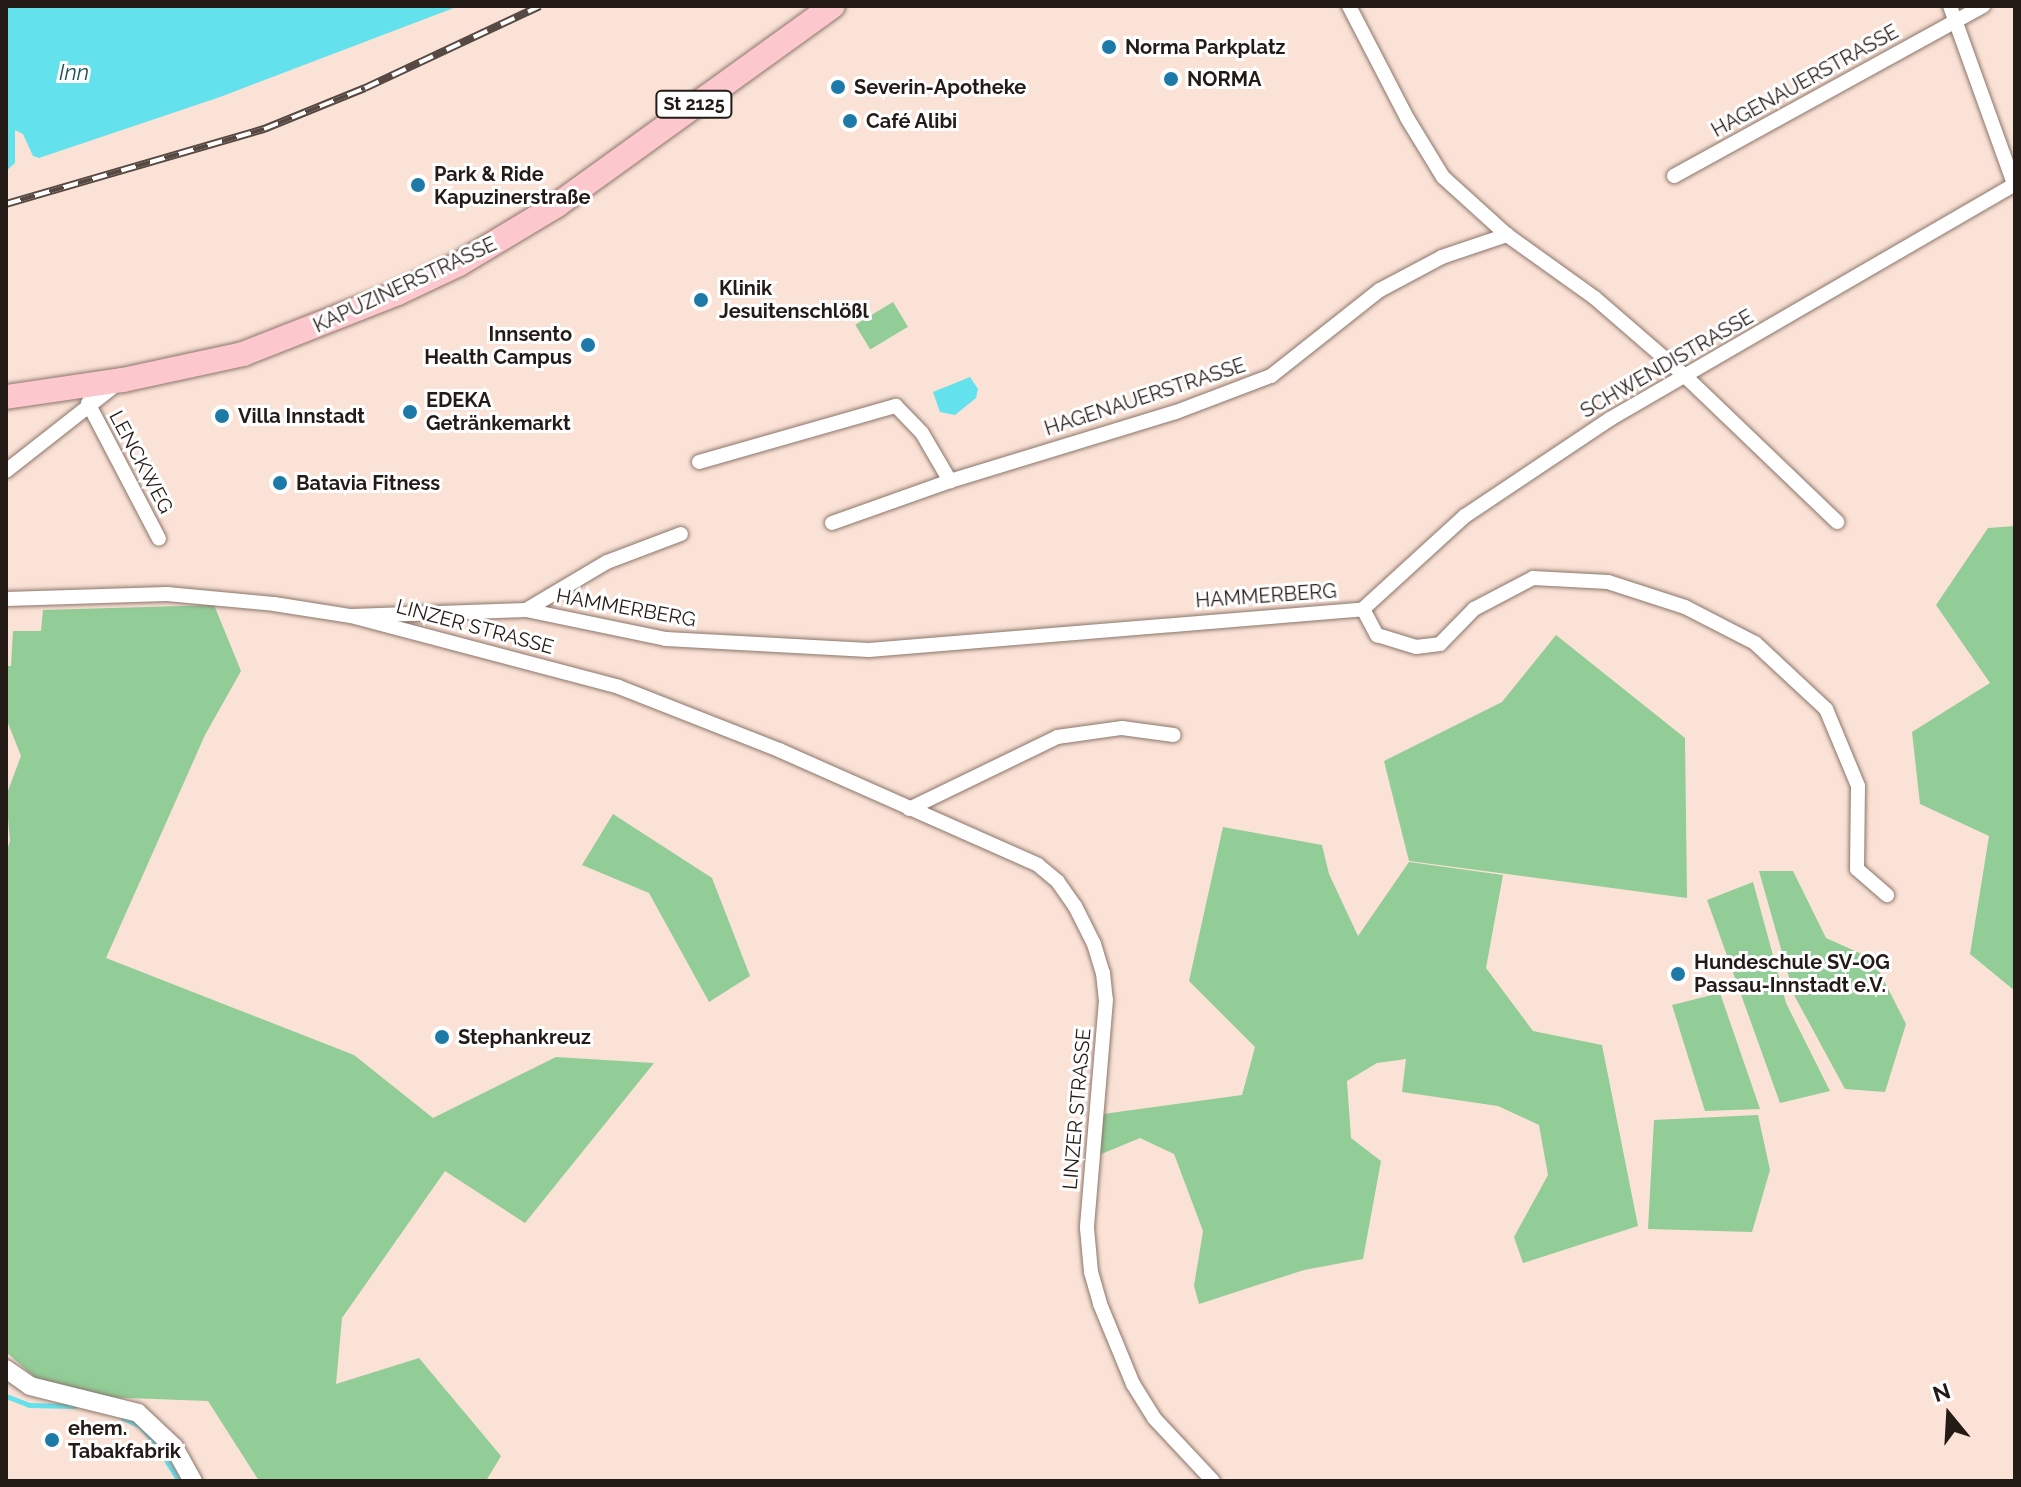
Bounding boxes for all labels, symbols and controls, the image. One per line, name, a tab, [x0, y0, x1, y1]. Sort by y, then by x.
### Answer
street label: HAGENAUERSTRASSE	[1707, 20, 1903, 142]
place label: Norma Parkplatz	[1125, 35, 1285, 59]
marker: Norma Parkplatz	[1100, 38, 1118, 56]
water label: Inn	[59, 60, 89, 86]
place label: NORMA	[1187, 67, 1261, 91]
marker: NORMA	[1162, 70, 1180, 88]
place label: Severin-Apotheke	[854, 75, 1026, 99]
marker: Severin-Apotheke	[829, 78, 847, 96]
road number: St 2125	[654, 90, 734, 118]
place label: Café Alibi	[866, 109, 958, 133]
marker: Café Alibi	[841, 112, 859, 130]
place label: Park & Ride Kapuzinerstraße	[434, 162, 590, 209]
marker: Park & Ride Kapuzinerstraße	[409, 176, 427, 194]
street label: KAPUZINERSTRASSE	[310, 232, 500, 338]
place label: Klinik Jesuitenschlößl	[719, 276, 869, 323]
marker: Klinik Jesuitenschlößl	[690, 289, 712, 311]
street label: SCHWENDISTRASSE	[1576, 305, 1758, 423]
place label: Innsento Health Campus	[424, 322, 572, 369]
marker: Innsento Health Campus	[579, 336, 597, 354]
street label: HAGENAUERSTRASSE	[1041, 353, 1249, 441]
place label: EDEKA Getränkemarkt	[426, 388, 571, 435]
marker: EDEKA Getränkemarkt	[401, 403, 419, 421]
place label: Villa Innstadt	[238, 404, 365, 428]
street label: LENCKWEG	[104, 406, 178, 518]
marker: Villa Innstadt	[213, 407, 231, 425]
place label: Batavia Fitness	[296, 471, 440, 495]
marker: Batavia Fitness	[271, 474, 289, 492]
street label: HAMMERBERG	[1195, 579, 1337, 613]
street label: HAMMERBERG	[554, 584, 698, 632]
street label: LINZER STRASSE	[394, 594, 556, 660]
place label: Hundeschule SV-OG Passau-Innstadt e.V.	[1694, 950, 1890, 997]
marker: Hundeschule SV-OG Passau-Innstadt e.V.	[1669, 965, 1687, 983]
place label: Stephankreuz	[458, 1025, 591, 1049]
street label: LINZER STRASSE	[1058, 1027, 1096, 1191]
marker: Stephankreuz	[433, 1028, 451, 1046]
north arrow	[1909, 1375, 1989, 1455]
text: N	[1930, 1377, 1954, 1407]
place label: ehem. Tabakfabrik	[68, 1416, 181, 1463]
marker: ehem. Tabakfabrik	[43, 1431, 61, 1449]

